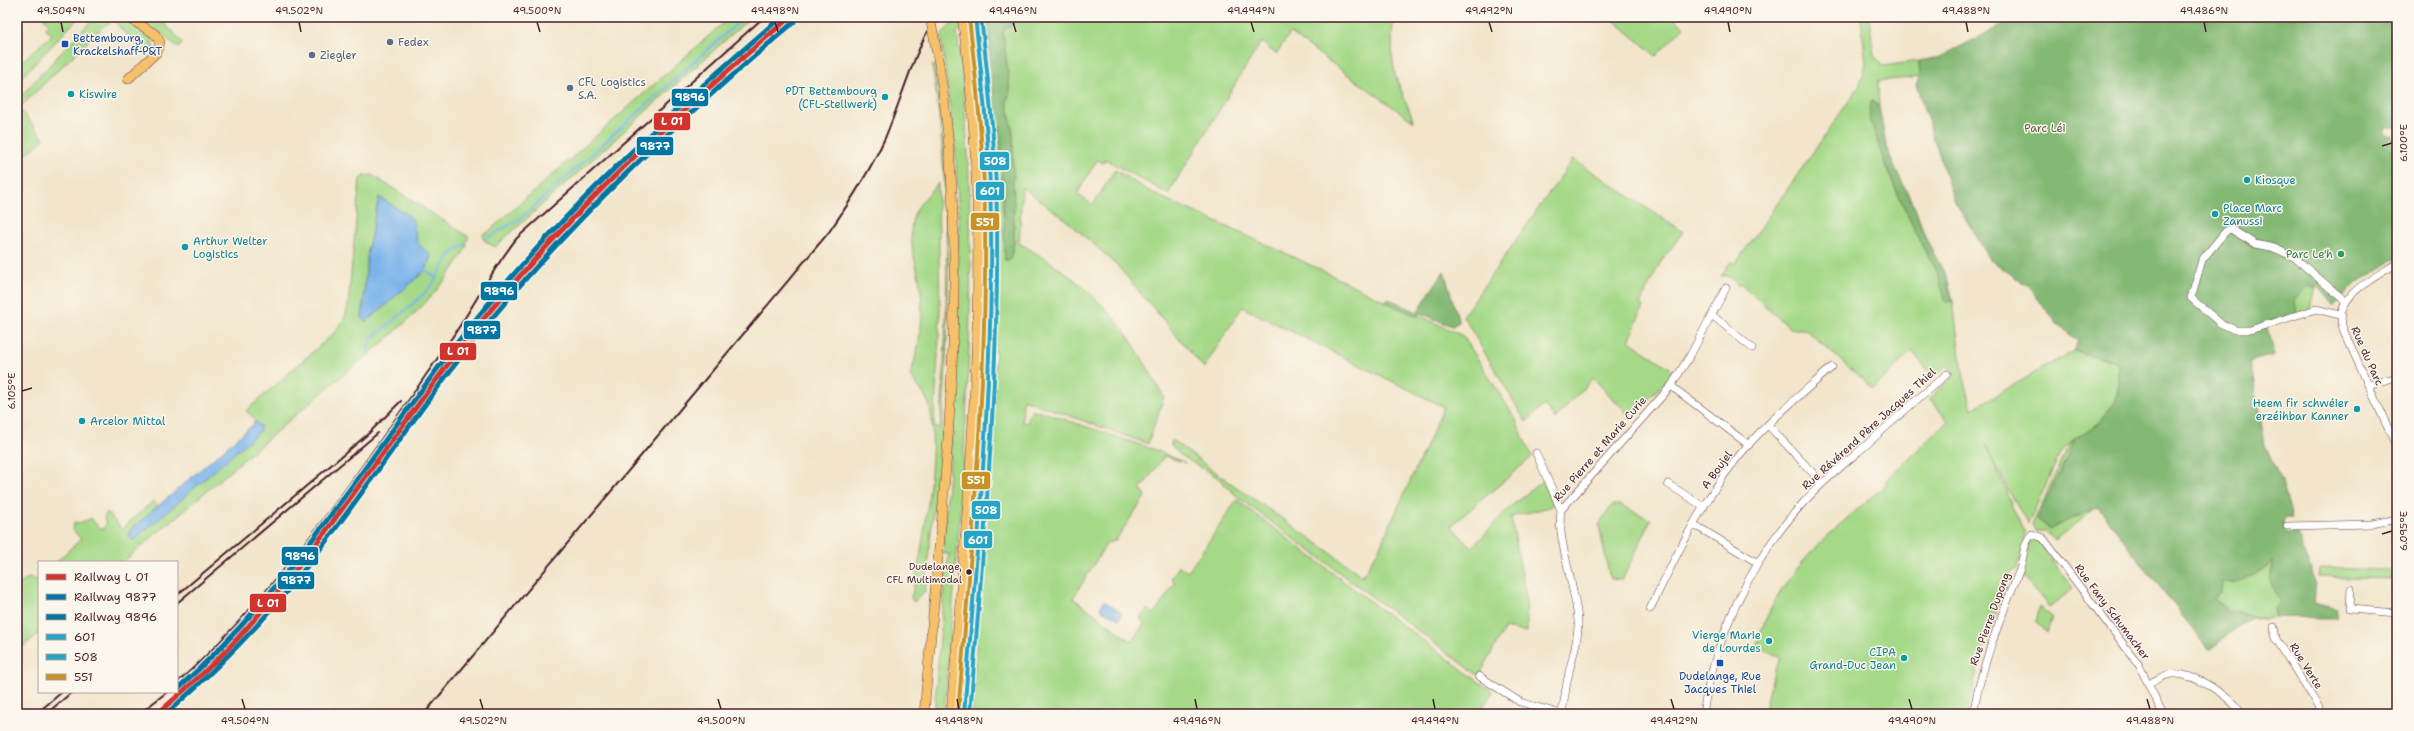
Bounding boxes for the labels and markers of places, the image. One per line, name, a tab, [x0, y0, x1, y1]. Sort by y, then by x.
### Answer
place label: Bettembourg, Krackelshaff-P&T	[73, 31, 163, 59]
place label: Fedex	[398, 35, 429, 50]
marker: Fedex	[385, 37, 395, 47]
marker: Bettembourg, Krackelshaff-P&T	[60, 39, 70, 49]
place label: Ziegler	[320, 48, 357, 63]
marker: Ziegler	[307, 50, 317, 60]
place label: CFL Logistics S.A.	[578, 75, 646, 103]
marker: CFL Logistics S.A.	[565, 83, 575, 93]
place label: PDT Bettembourg (CFL-Stellwerk)	[785, 84, 877, 112]
place label: Kiswire	[79, 87, 117, 102]
marker: Kiswire	[66, 89, 76, 99]
marker: PDT Bettembourg (CFL-Stellwerk)	[880, 92, 890, 102]
place label: Kiosque	[2255, 173, 2296, 188]
marker: Kiosque	[2242, 175, 2252, 185]
place label: Place Marc Zanussi	[2223, 201, 2283, 229]
marker: Place Marc Zanussi	[2210, 209, 2220, 219]
place label: Arthur Welter Logistics	[193, 234, 267, 262]
marker: Arthur Welter Logistics	[180, 242, 190, 252]
place label: Parc Le'h	[2286, 247, 2333, 262]
marker: Parc Le'h	[2336, 249, 2346, 259]
place label: Heem fir schwéier erzéihbar Kanner	[2253, 396, 2349, 424]
marker: Heem fir schwéier erzéihbar Kanner	[2352, 404, 2362, 414]
place label: Arcelor Mittal	[90, 414, 166, 429]
marker: Arcelor Mittal	[77, 416, 87, 426]
place label: Dudelange, CFL Multimodal	[886, 560, 962, 586]
marker: Dudelange, CFL Multimodal	[964, 567, 974, 577]
place label: Vierge Marie de Lourdes	[1692, 628, 1761, 656]
marker: Vierge Marie de Lourdes	[1764, 636, 1774, 646]
place label: CIPA Grand-Duc Jean	[1810, 645, 1896, 673]
marker: CIPA Grand-Duc Jean	[1899, 653, 1909, 663]
marker: Dudelange, Rue Jacques Thiel	[1715, 658, 1725, 668]
place label: Dudelange, Rue Jacques Thiel	[1679, 669, 1761, 697]

